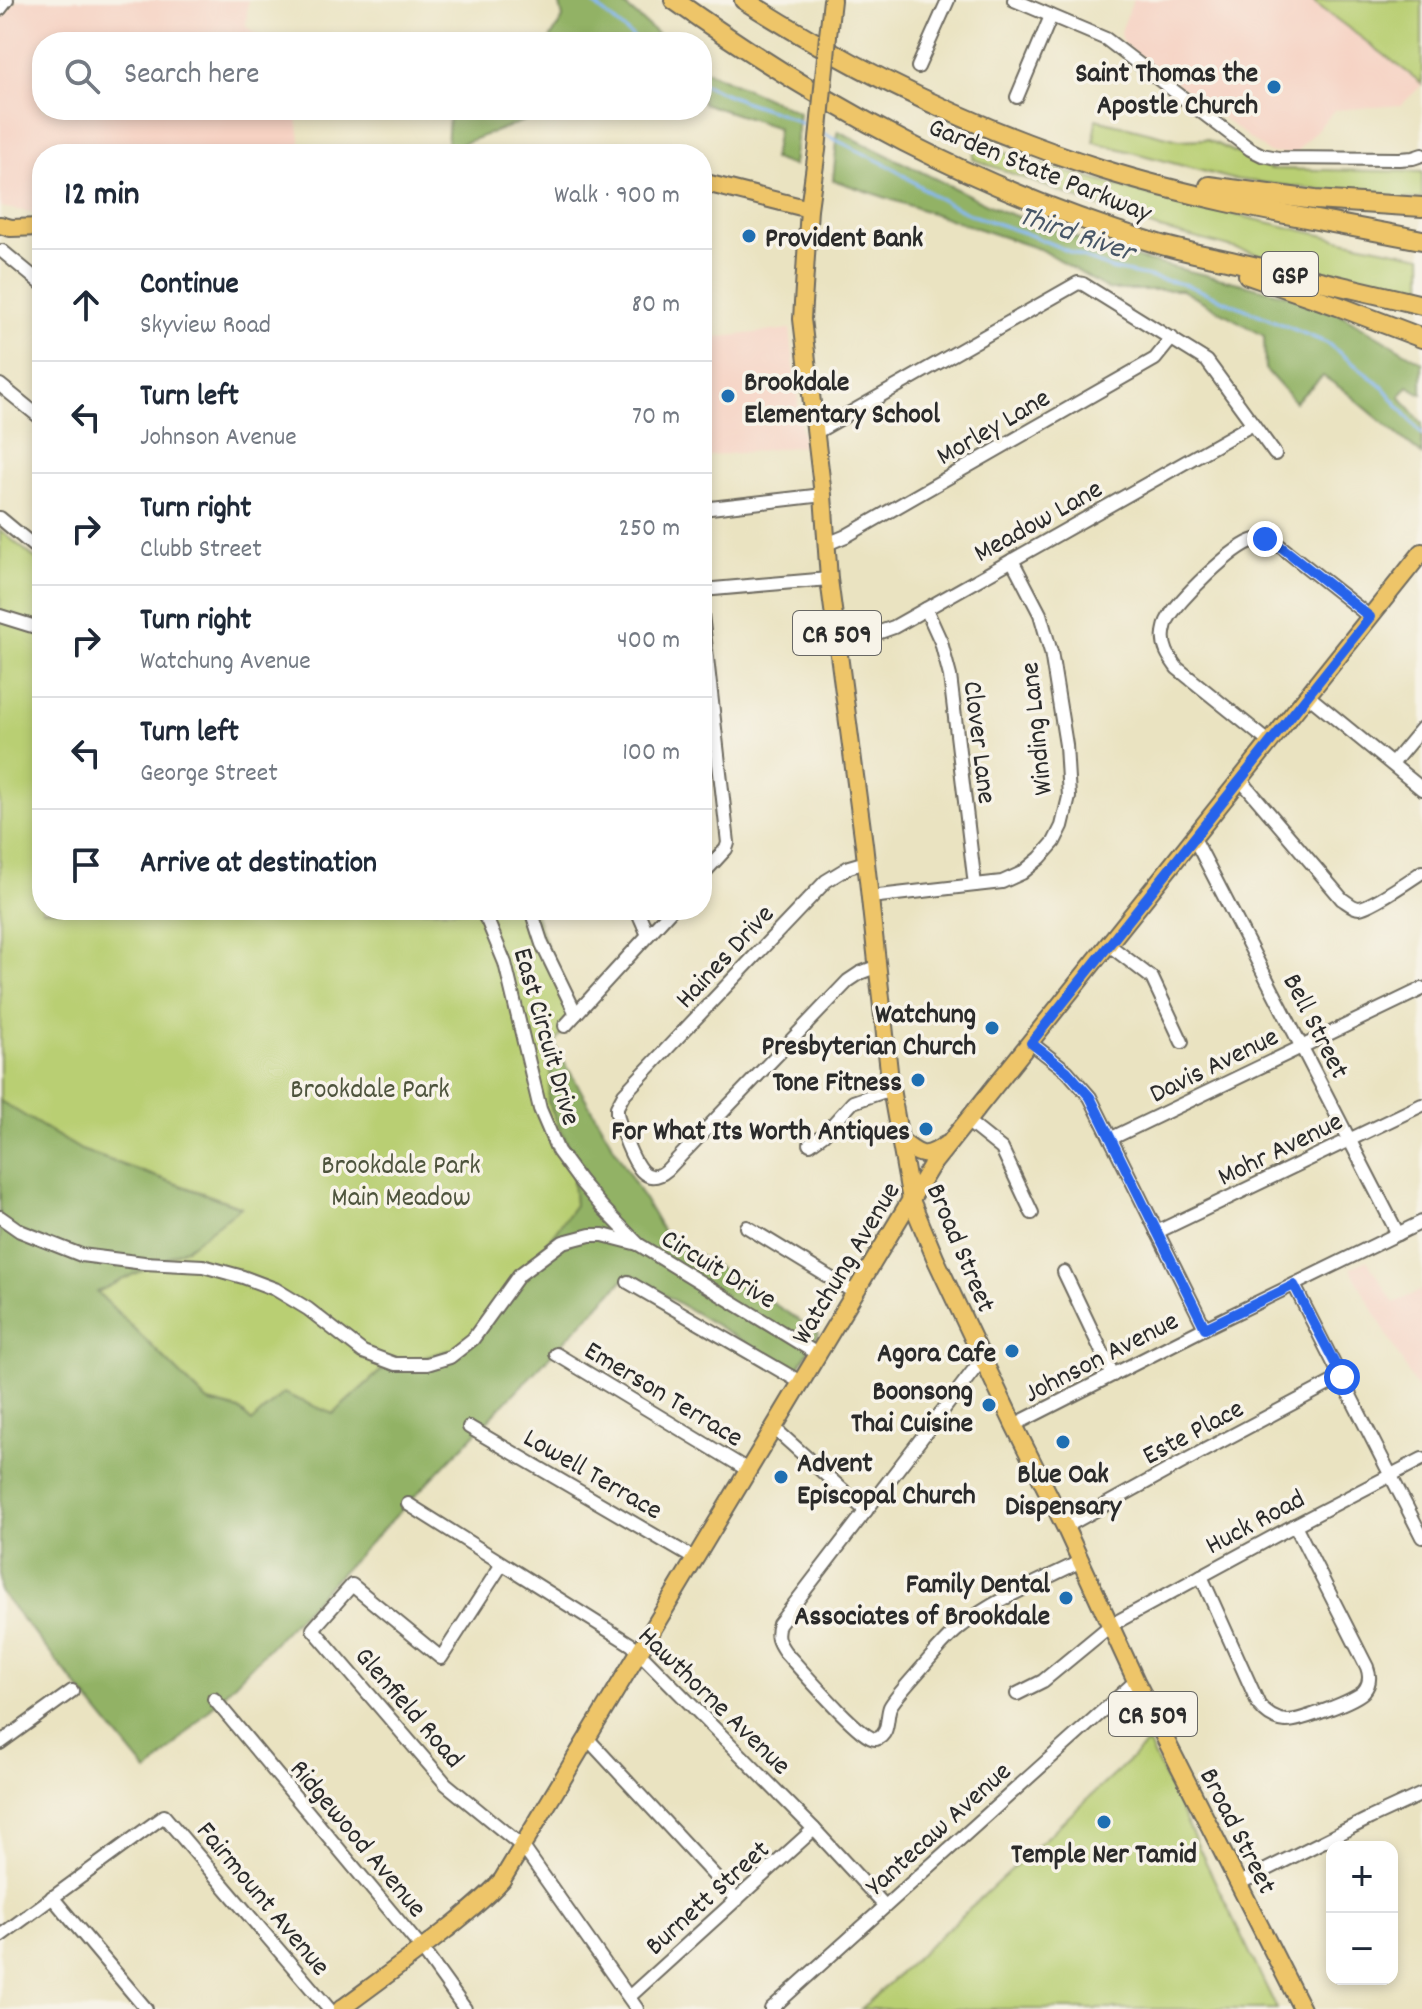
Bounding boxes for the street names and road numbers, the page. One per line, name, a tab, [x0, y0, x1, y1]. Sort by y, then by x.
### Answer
street label: Garden State Parkway	[922, 110, 1157, 236]
road number: GSP	[1262, 252, 1318, 296]
street label: Morley Lane	[930, 381, 1059, 478]
street label: Meadow Lane	[968, 472, 1111, 575]
road number: CR 509	[793, 611, 881, 655]
street label: Winding Lane	[1012, 660, 1066, 797]
street label: Clover Lane	[950, 679, 1004, 806]
street label: Haines Drive	[668, 897, 786, 1020]
street label: East Circuit Drive	[500, 944, 589, 1131]
street label: Bell Street	[1270, 968, 1357, 1087]
street label: Davis Avenue	[1144, 1019, 1287, 1116]
street label: Mohr Avenue	[1212, 1104, 1351, 1199]
street label: Watchung Avenue	[784, 1175, 913, 1354]
street label: Broad Street	[913, 1178, 1004, 1320]
street label: Circuit Drive	[652, 1221, 783, 1322]
street label: Johnson Avenue	[1018, 1303, 1186, 1416]
street label: Emerson Terrace	[575, 1333, 750, 1460]
street label: Este Place	[1137, 1391, 1252, 1478]
street label: Lowell Terrace	[514, 1420, 669, 1532]
street label: Huck Road	[1199, 1481, 1313, 1567]
street label: Hawthorne Avenue	[627, 1619, 798, 1786]
street label: Glenfield Road	[343, 1640, 471, 1779]
road number: CR 509	[1109, 1692, 1197, 1736]
street label: Ridgewood Avenue	[278, 1752, 434, 1928]
street label: Yantecaw Avenue	[858, 1754, 1022, 1907]
street label: Broad Street	[1187, 1762, 1284, 1902]
street label: Fairmount Avenue	[184, 1814, 338, 1986]
street label: Burnett Street	[638, 1833, 781, 1967]

